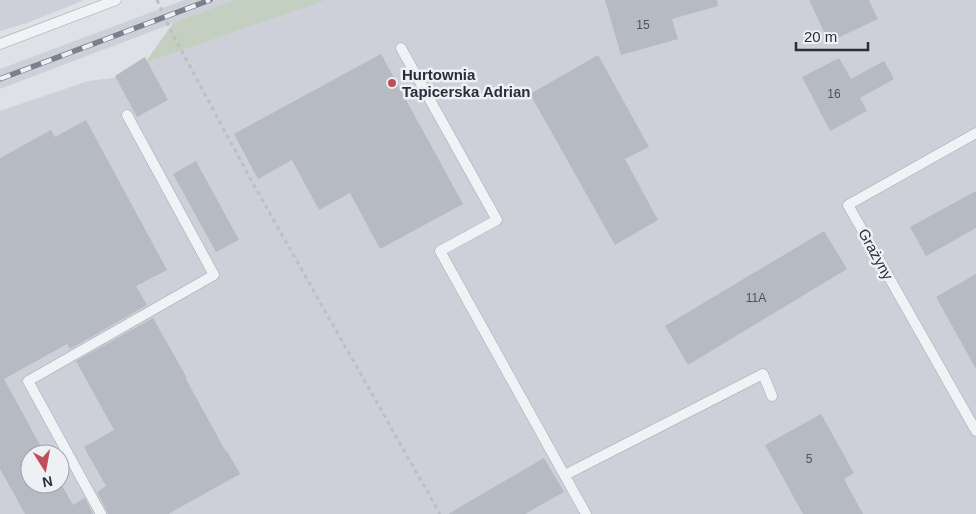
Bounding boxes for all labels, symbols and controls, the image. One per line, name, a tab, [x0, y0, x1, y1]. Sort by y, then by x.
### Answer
house number: 15	[636, 18, 650, 32]
scale bar	[796, 20, 868, 52]
text: 20 m	[804, 28, 837, 45]
place label: Hurtownia Tapicerska Adrian	[402, 66, 530, 100]
marker: Hurtownia Tapicerska Adrian	[386, 77, 398, 89]
house number: 16	[827, 87, 841, 101]
street label: Grażyny	[855, 225, 897, 283]
house number: 11A	[746, 291, 766, 305]
north arrow	[20, 444, 70, 494]
house number: 5	[806, 452, 813, 466]
text: N	[41, 473, 54, 491]

